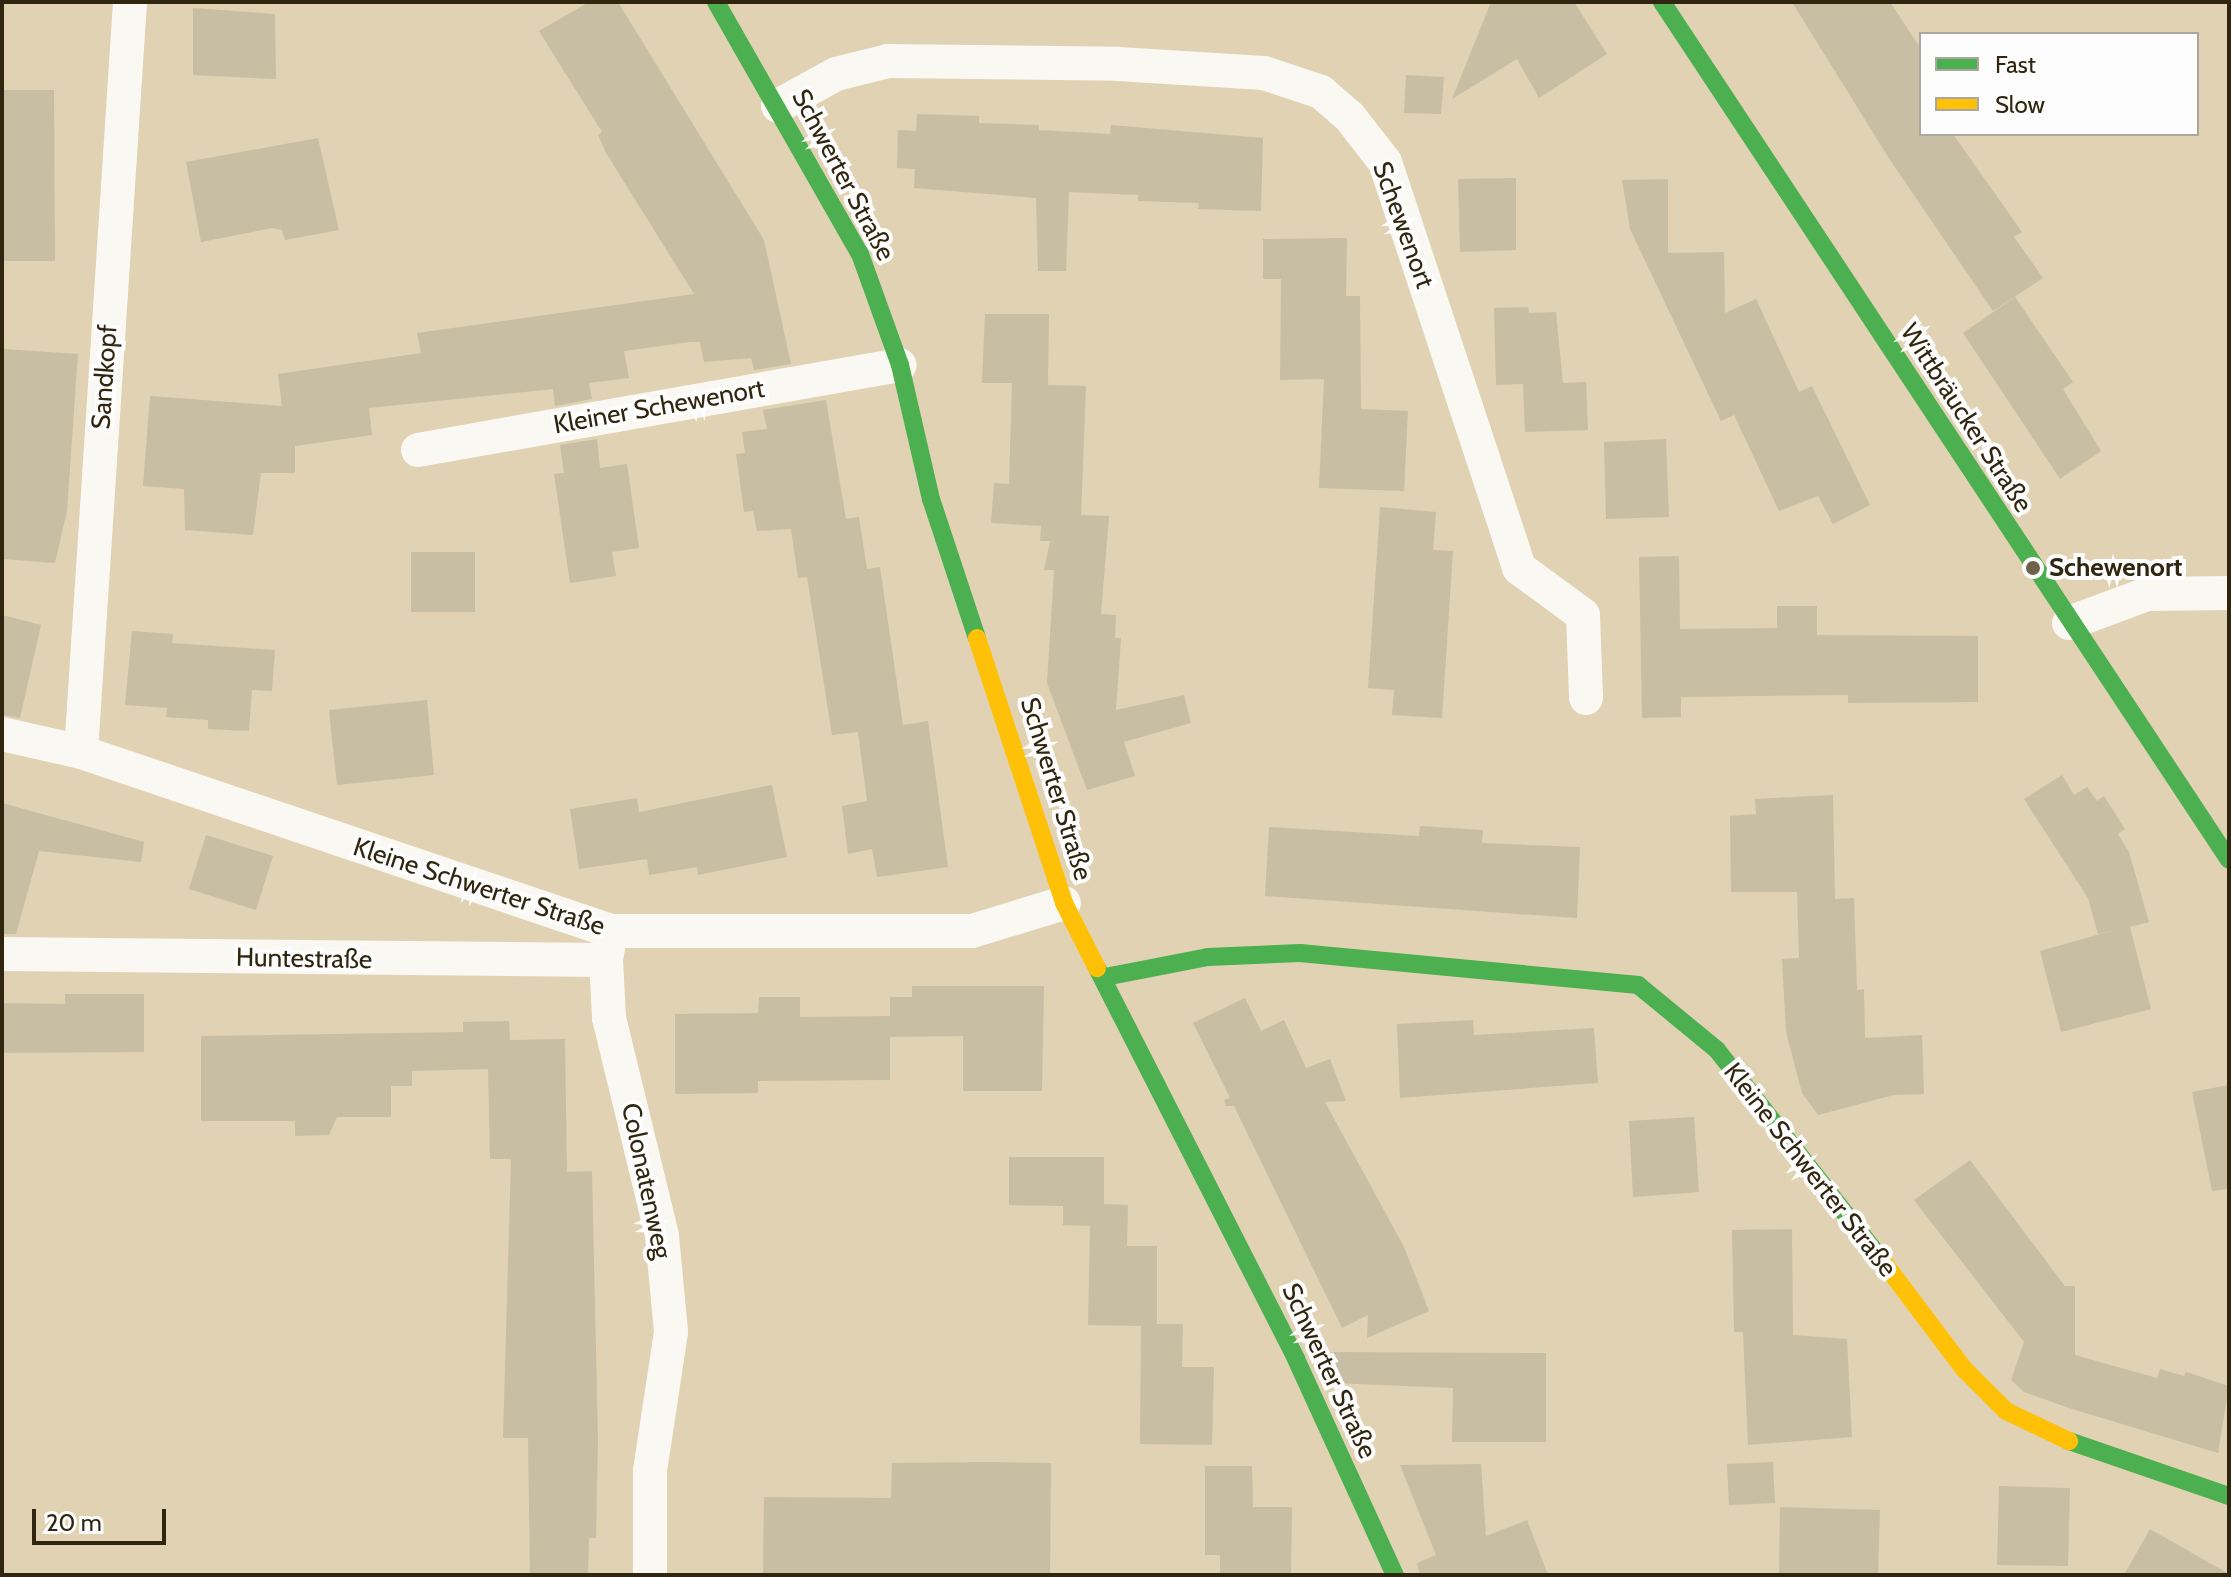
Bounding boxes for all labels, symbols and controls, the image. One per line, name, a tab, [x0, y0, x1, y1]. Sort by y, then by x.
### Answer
legend	[1919, 32, 2199, 136]
text: Fast	[1995, 50, 2036, 79]
street label: Schwerter Straße	[785, 84, 901, 266]
text: Slow	[1995, 90, 2045, 119]
street label: Schewenort	[1366, 158, 1440, 292]
street label: Wittbräucker Straße	[1893, 318, 2039, 518]
street label: Sandkopf	[86, 324, 124, 430]
street label: Kleiner Schewenort	[551, 373, 767, 441]
place label: Schewenort	[2049, 552, 2182, 584]
marker: Schewenort	[2024, 559, 2042, 577]
street label: Schwerter Straße	[1013, 694, 1099, 884]
street label: Kleine Schwerter Straße	[349, 832, 609, 942]
street label: Huntestraße	[236, 942, 372, 976]
street label: Kleine Schwerter Straße	[1717, 1057, 1903, 1283]
street label: Colonatenweg	[614, 1100, 678, 1262]
street label: Schwerter Straße	[1275, 1279, 1383, 1463]
scale bar	[36, 1493, 170, 1543]
text: 20 m	[46, 1508, 102, 1537]

